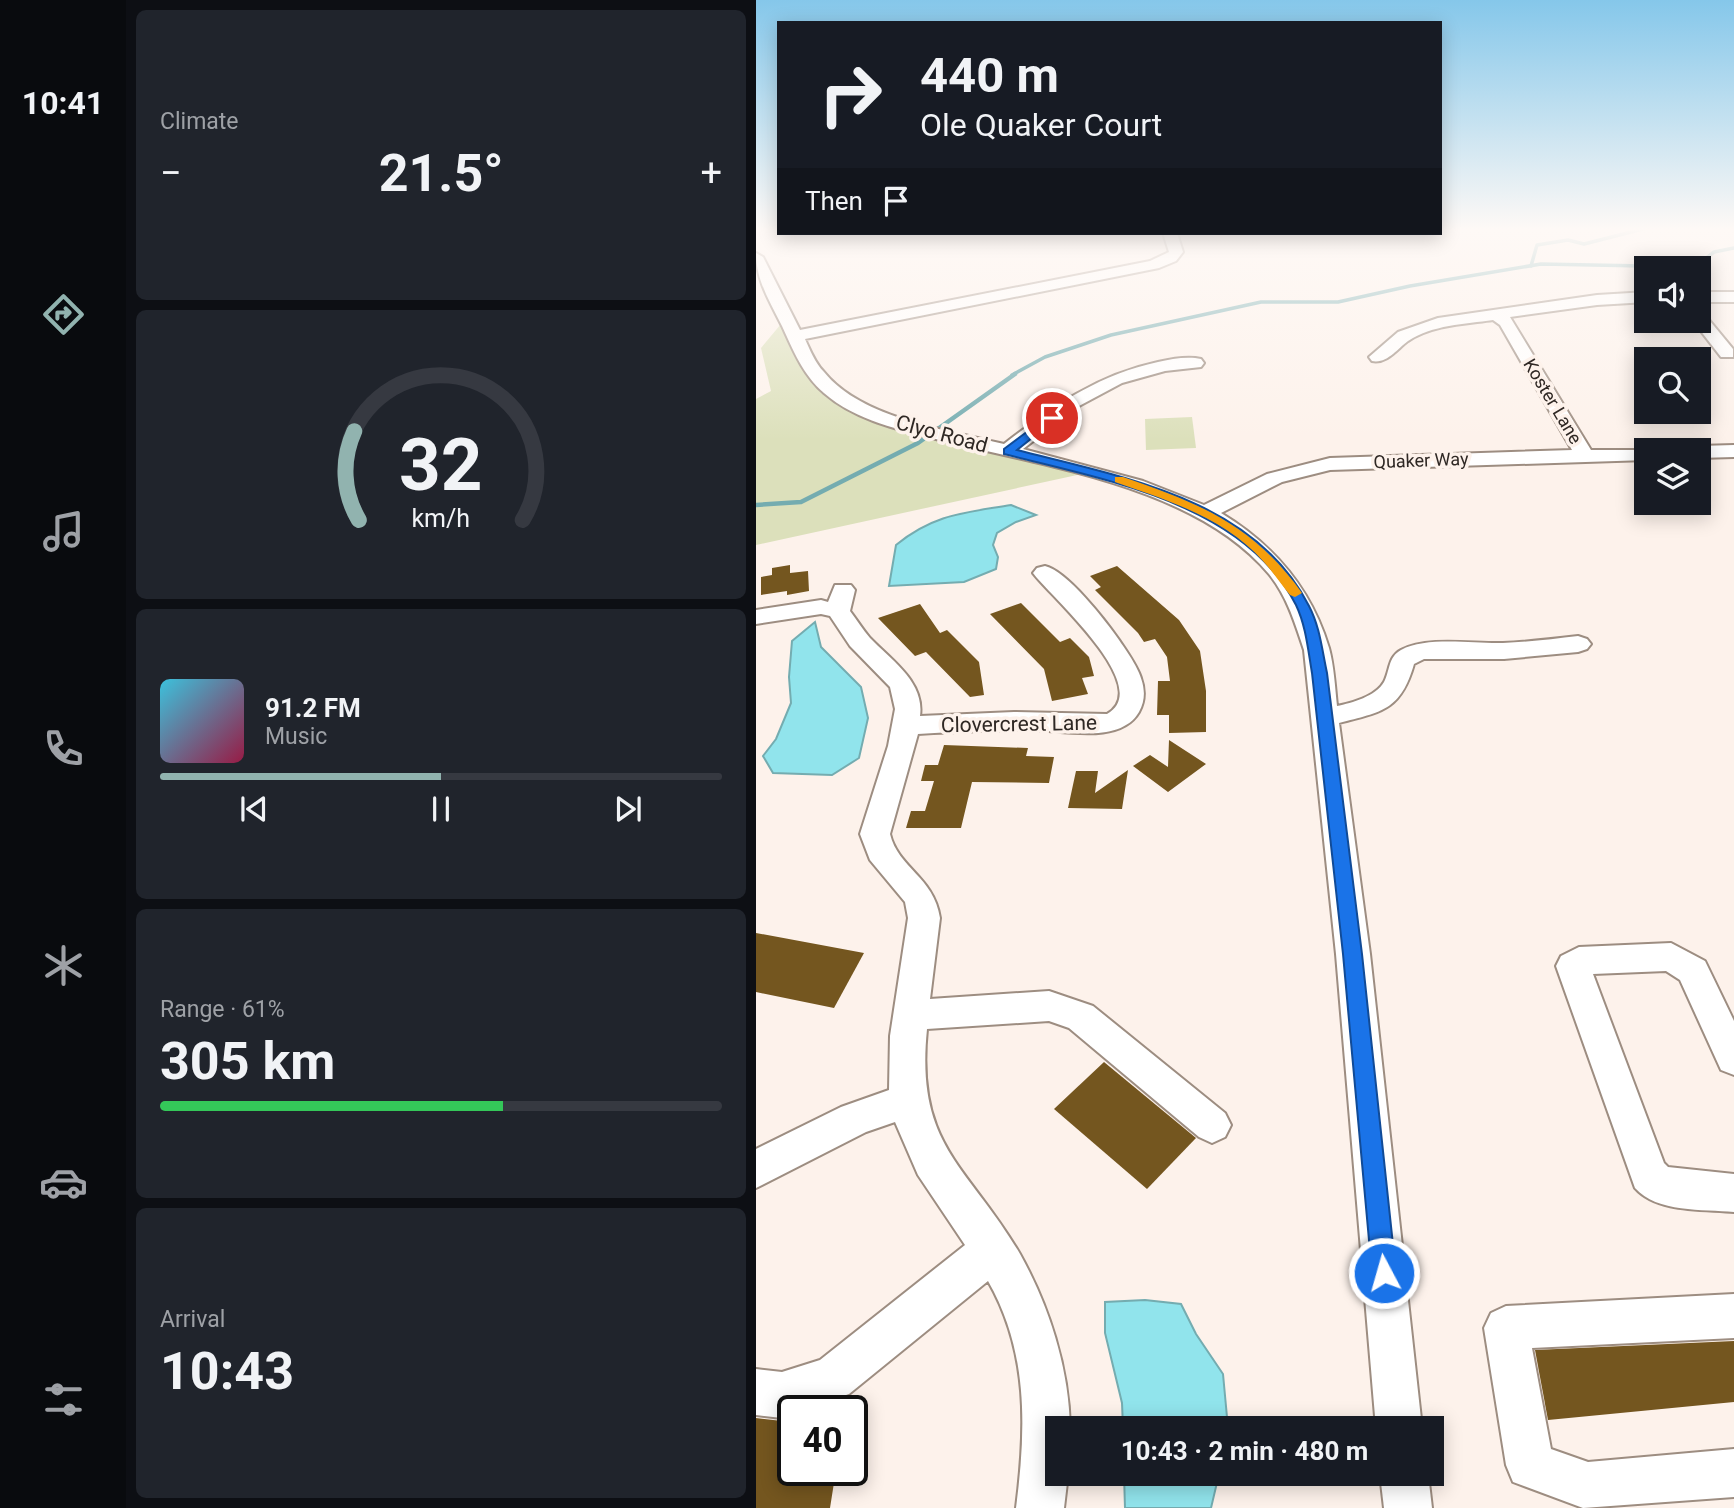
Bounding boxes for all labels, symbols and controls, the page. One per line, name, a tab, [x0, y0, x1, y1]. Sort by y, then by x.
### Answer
text: 440 m	[920, 47, 1059, 104]
icon: right	[805, 49, 896, 140]
text: 10:41	[22, 84, 104, 122]
text: Ole Quaker Court	[920, 106, 1162, 144]
text: Climate	[160, 108, 239, 135]
text: 21.5°	[379, 143, 504, 204]
text: −	[160, 151, 182, 195]
text: +	[700, 151, 722, 195]
icon: arrive	[877, 182, 915, 220]
text: Then	[805, 186, 863, 216]
map controls	[1634, 256, 1711, 515]
button: sound	[1634, 256, 1711, 333]
icon: directions	[39, 290, 88, 339]
button: search	[1634, 347, 1711, 424]
street label: Koster Lane	[1519, 355, 1587, 447]
pin	[1022, 388, 1082, 448]
icon: arrive	[1033, 399, 1071, 437]
street label: Clyo Road	[894, 410, 990, 458]
text: 32	[399, 423, 483, 509]
button: layers	[1634, 438, 1711, 515]
street label: Quaker Way	[1373, 448, 1469, 472]
text: km/h	[412, 504, 470, 533]
icon: music	[39, 507, 88, 556]
text: 91.2 FM	[265, 693, 361, 723]
street label: Clovercrest Lane	[941, 711, 1097, 737]
text: Music	[265, 723, 327, 750]
icon: phone	[39, 724, 88, 773]
icon: previous	[235, 790, 273, 828]
icon: pause	[422, 790, 460, 828]
icon: next	[609, 790, 647, 828]
icon: climate	[39, 941, 88, 990]
text: Range · 61%	[160, 996, 285, 1023]
text: 305 km	[160, 1031, 335, 1092]
icon: car	[39, 1158, 88, 1207]
position arrow	[1347, 1236, 1421, 1310]
text: Arrival	[160, 1306, 225, 1333]
text: 10:43	[160, 1341, 294, 1402]
icon: filters	[39, 1375, 88, 1424]
speed limit sign: 40	[777, 1395, 868, 1486]
text: 10:43 · 2 min · 480 m	[1121, 1436, 1368, 1466]

